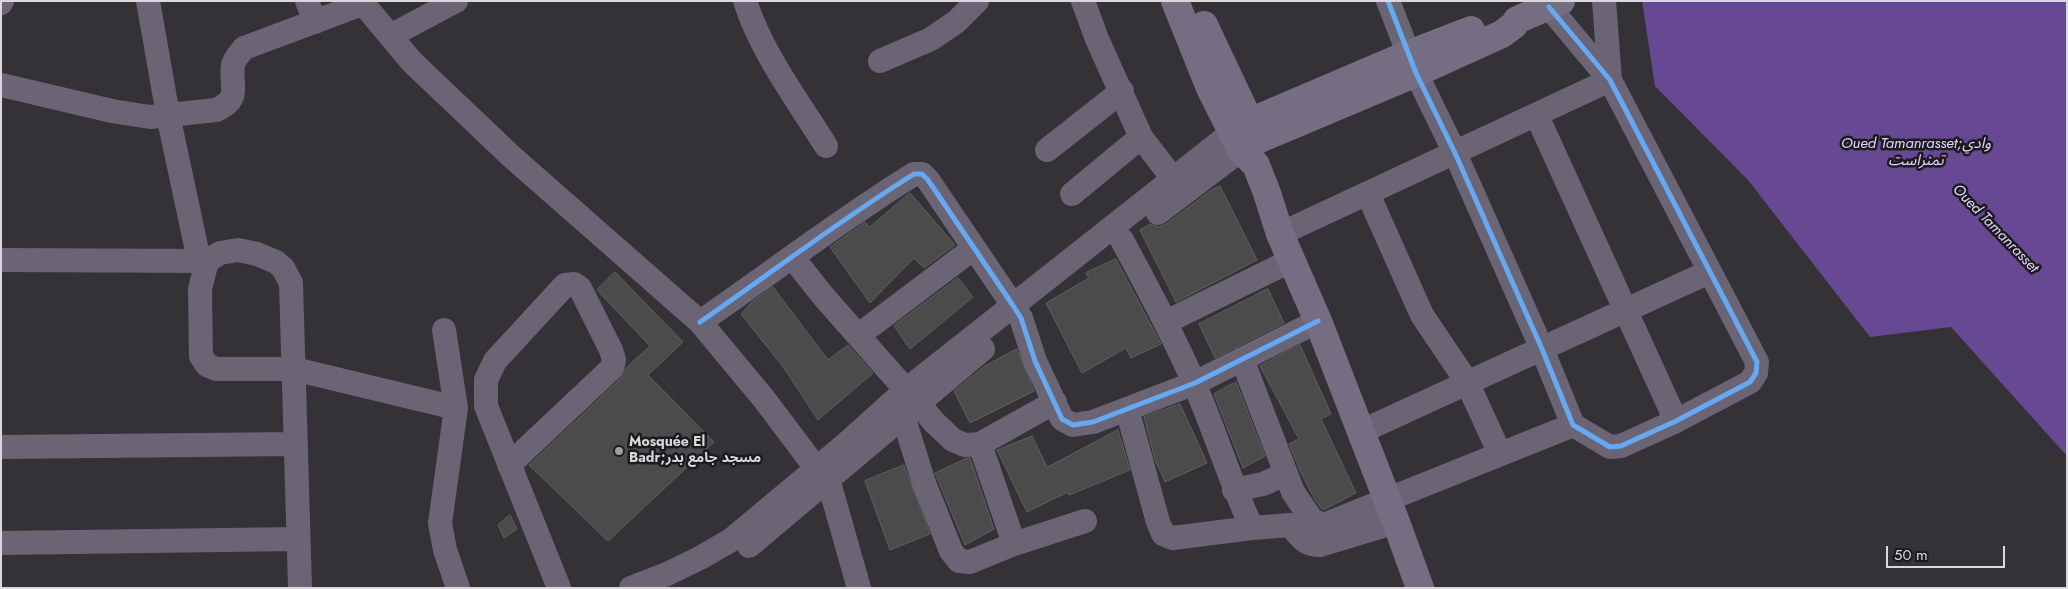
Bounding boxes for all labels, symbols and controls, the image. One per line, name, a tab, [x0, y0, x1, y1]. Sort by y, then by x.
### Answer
water label: Oued Tamanrasset;وادي تمنراست	[1841, 135, 1991, 170]
water label: Oued Tamanrasset	[1948, 181, 2042, 277]
place label: Mosquée El Badr;مسجد جامع بدر	[629, 435, 761, 468]
marker: Mosquée El Badr;مسجد جامع بدر	[613, 445, 625, 457]
scale bar	[1888, 536, 2007, 568]
text: 50 m	[1894, 544, 1928, 566]

